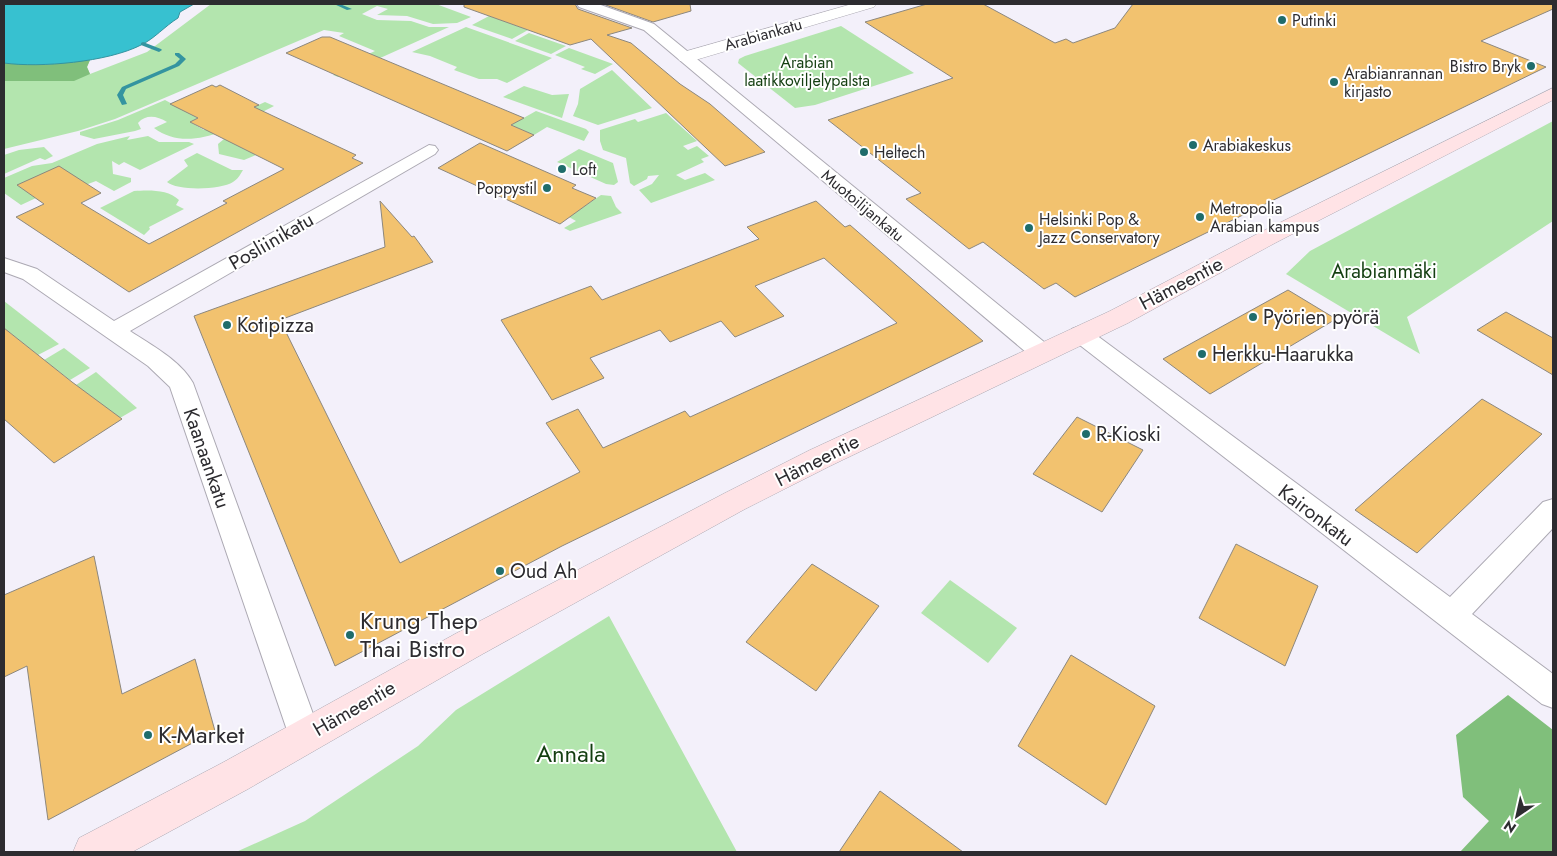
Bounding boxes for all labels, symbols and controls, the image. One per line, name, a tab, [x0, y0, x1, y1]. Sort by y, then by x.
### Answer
place label: Putinki	[1292, 9, 1336, 32]
street label: Arabiankatu	[721, 12, 805, 57]
marker: Putinki	[1276, 14, 1288, 26]
park label: Arabian laatikkoviljelypalsta	[744, 51, 870, 92]
place label: Bistro Bryk	[1450, 55, 1522, 78]
marker: Bistro Bryk	[1525, 60, 1537, 72]
place label: Arabianrannan kirjasto	[1344, 62, 1443, 103]
marker: Arabianrannan kirjasto	[1328, 76, 1340, 88]
place label: Arabiakeskus	[1203, 134, 1291, 157]
marker: Arabiakeskus	[1187, 139, 1199, 151]
place label: Heltech	[874, 141, 926, 164]
marker: Heltech	[858, 146, 870, 158]
place label: Loft	[572, 158, 597, 181]
marker: Loft	[556, 163, 568, 175]
street label: Muotoilijankatu	[816, 164, 909, 247]
place label: Poppystil	[477, 177, 537, 200]
marker: Poppystil	[541, 182, 553, 194]
place label: Metropolia Arabian kampus	[1210, 197, 1319, 238]
street label: Posliinikatu	[223, 205, 319, 277]
place label: Helsinki Pop & Jazz Conservatory	[1037, 208, 1161, 249]
marker: Metropolia Arabian kampus	[1194, 211, 1206, 223]
marker: Helsinki Pop & Jazz Conservatory	[1023, 222, 1035, 234]
street label: Hämeentie	[1134, 249, 1228, 318]
park label: Arabianmäki	[1331, 257, 1437, 286]
place label: Pyörien pyörä	[1263, 303, 1379, 332]
place label: Kotipizza	[237, 311, 314, 340]
marker: Pyörien pyörä	[1247, 311, 1259, 323]
marker: Kotipizza	[221, 319, 233, 331]
place label: Herkku-Haarukka	[1212, 340, 1354, 369]
marker: Herkku-Haarukka	[1196, 348, 1208, 360]
street label: Kaanaankatu	[176, 404, 237, 512]
place label: R-Kioski	[1096, 420, 1161, 449]
street label: Hämeentie	[770, 427, 864, 494]
marker: R-Kioski	[1080, 428, 1092, 440]
street label: Kaironkatu	[1272, 477, 1359, 553]
place label: Oud Ah	[510, 557, 577, 586]
marker: Oud Ah	[494, 565, 506, 577]
place label: Krung Thep Thai Bistro	[360, 603, 478, 666]
marker: Krung Thep Thai Bistro	[344, 629, 356, 641]
street label: Hämeentie	[308, 673, 401, 744]
place label: K-Market	[158, 717, 244, 752]
marker: K-Market	[142, 729, 154, 741]
park label: Annala	[536, 736, 606, 771]
north arrow	[1492, 791, 1542, 841]
text: N	[1500, 815, 1520, 838]

